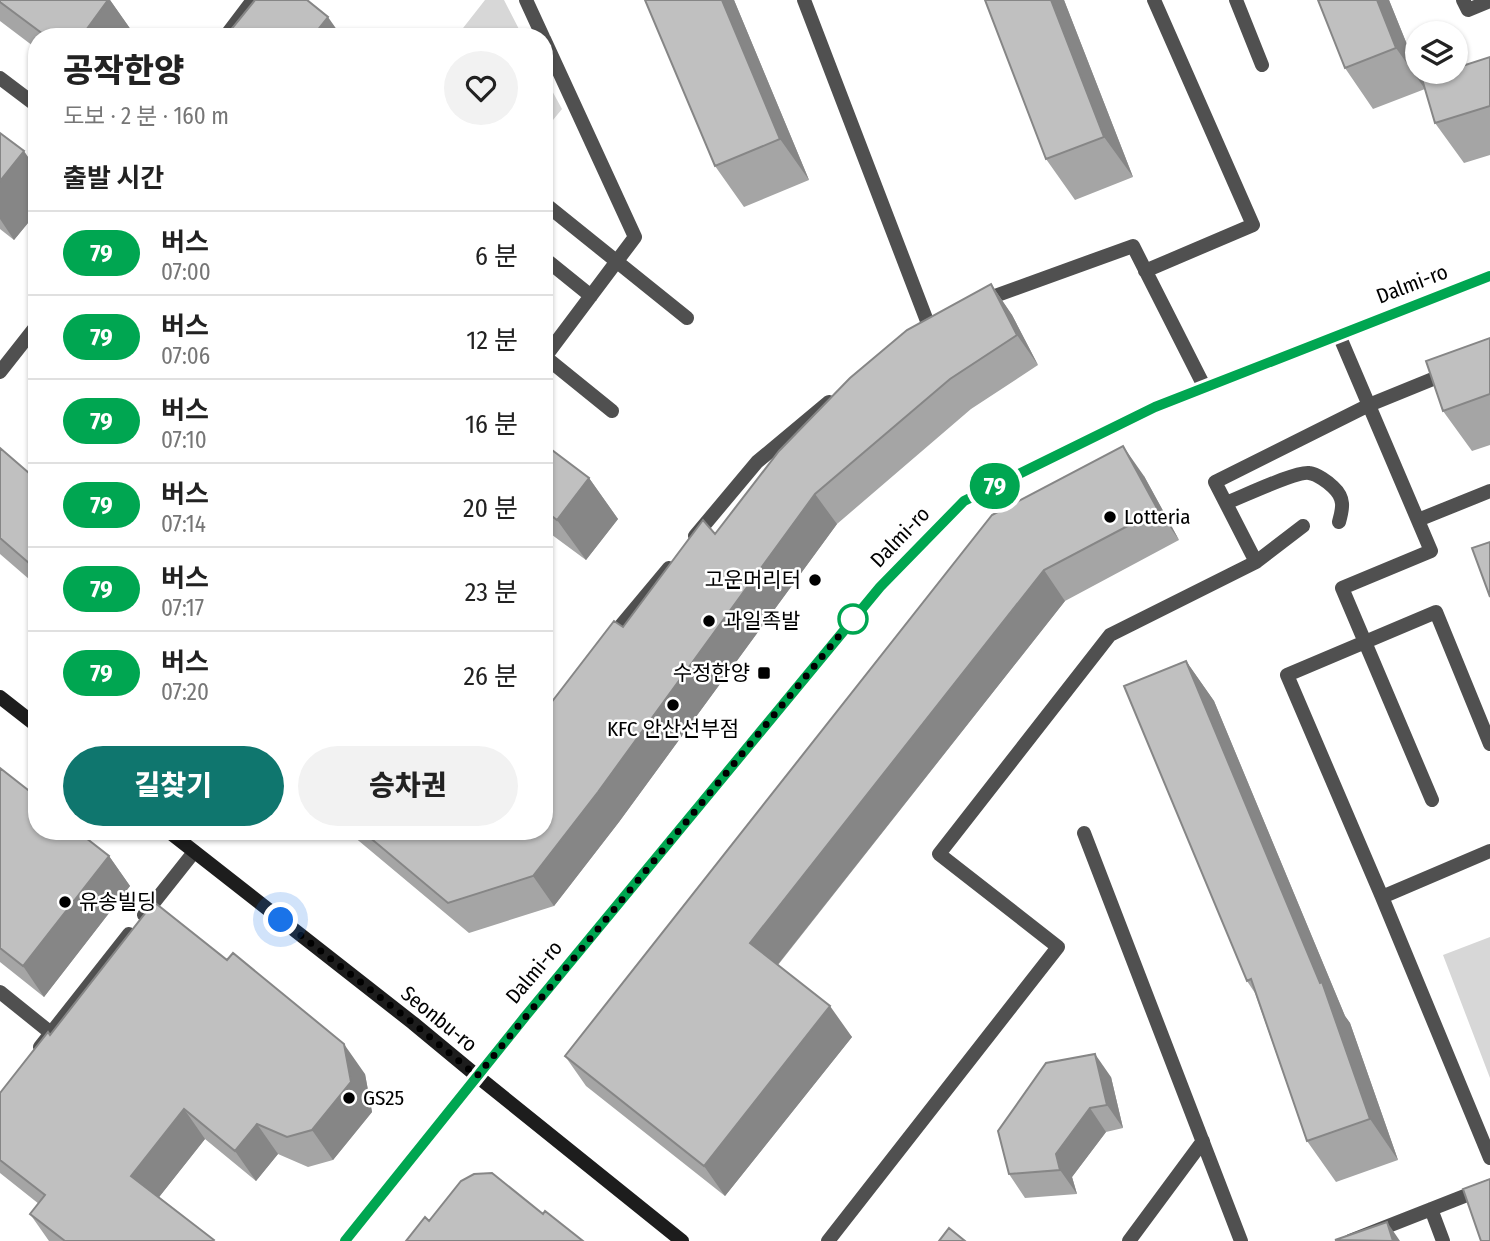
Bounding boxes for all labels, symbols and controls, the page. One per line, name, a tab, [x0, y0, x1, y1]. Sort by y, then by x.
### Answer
map controls	[1405, 21, 1468, 84]
button: layers	[1405, 21, 1468, 84]
text: 공작한양	[63, 51, 184, 91]
button: heart	[444, 51, 518, 125]
text: 도보 · 2 분 · 160 m	[63, 102, 229, 130]
text: 출발 시간	[63, 163, 164, 194]
text: 버스	[161, 227, 209, 258]
text: 79	[90, 239, 113, 267]
text: 6 분	[475, 241, 518, 272]
text: 07:00	[161, 258, 211, 286]
street label: Dalmi-ro	[1373, 258, 1451, 310]
text: 버스	[161, 311, 209, 342]
text: 79	[90, 323, 113, 351]
text: 12 분	[466, 325, 518, 356]
text: 07:06	[161, 342, 210, 370]
text: 버스	[161, 395, 209, 426]
text: 79	[90, 407, 113, 435]
text: 16 분	[465, 409, 518, 440]
text: 07:10	[161, 426, 207, 454]
line badge: 79	[964, 463, 1026, 509]
text: 79	[984, 472, 1006, 500]
text: 버스	[161, 479, 209, 510]
text: 79	[90, 491, 113, 519]
text: 20 분	[463, 493, 518, 524]
street label: Dalmi-ro	[865, 501, 935, 573]
place label: Lotteria	[1124, 504, 1191, 530]
marker: Lotteria	[1102, 509, 1118, 525]
text: 07:14	[161, 510, 206, 538]
text: 버스	[161, 563, 209, 594]
place label: 고운머리터	[704, 567, 801, 593]
marker: 고운머리터	[807, 572, 823, 588]
text: 79	[90, 575, 113, 603]
text: 23 분	[465, 577, 518, 608]
text: 07:17	[161, 594, 204, 622]
unlabelled marker	[838, 604, 868, 634]
place label: 과일족발	[723, 608, 800, 634]
marker: 과일족발	[701, 613, 717, 629]
text: 버스	[161, 647, 209, 678]
text: 79	[90, 659, 113, 687]
place label: 수정한양	[673, 660, 750, 686]
text: 26 분	[464, 661, 518, 692]
marker: 수정한양	[756, 665, 772, 681]
text: 07:20	[161, 678, 209, 706]
marker: KFC 안산선부점	[665, 697, 681, 713]
place label: KFC 안산선부점	[607, 716, 739, 742]
button: 길찾기	[63, 746, 284, 826]
button: 승차권	[298, 746, 518, 826]
place label: 유송빌딩	[79, 889, 156, 915]
marker: 유송빌딩	[57, 894, 73, 910]
your location	[263, 902, 298, 937]
street label: Dalmi-ro	[500, 935, 568, 1009]
street label: Seonbu-ro	[396, 980, 482, 1058]
place label: GS25	[363, 1085, 404, 1111]
marker: GS25	[341, 1090, 357, 1106]

